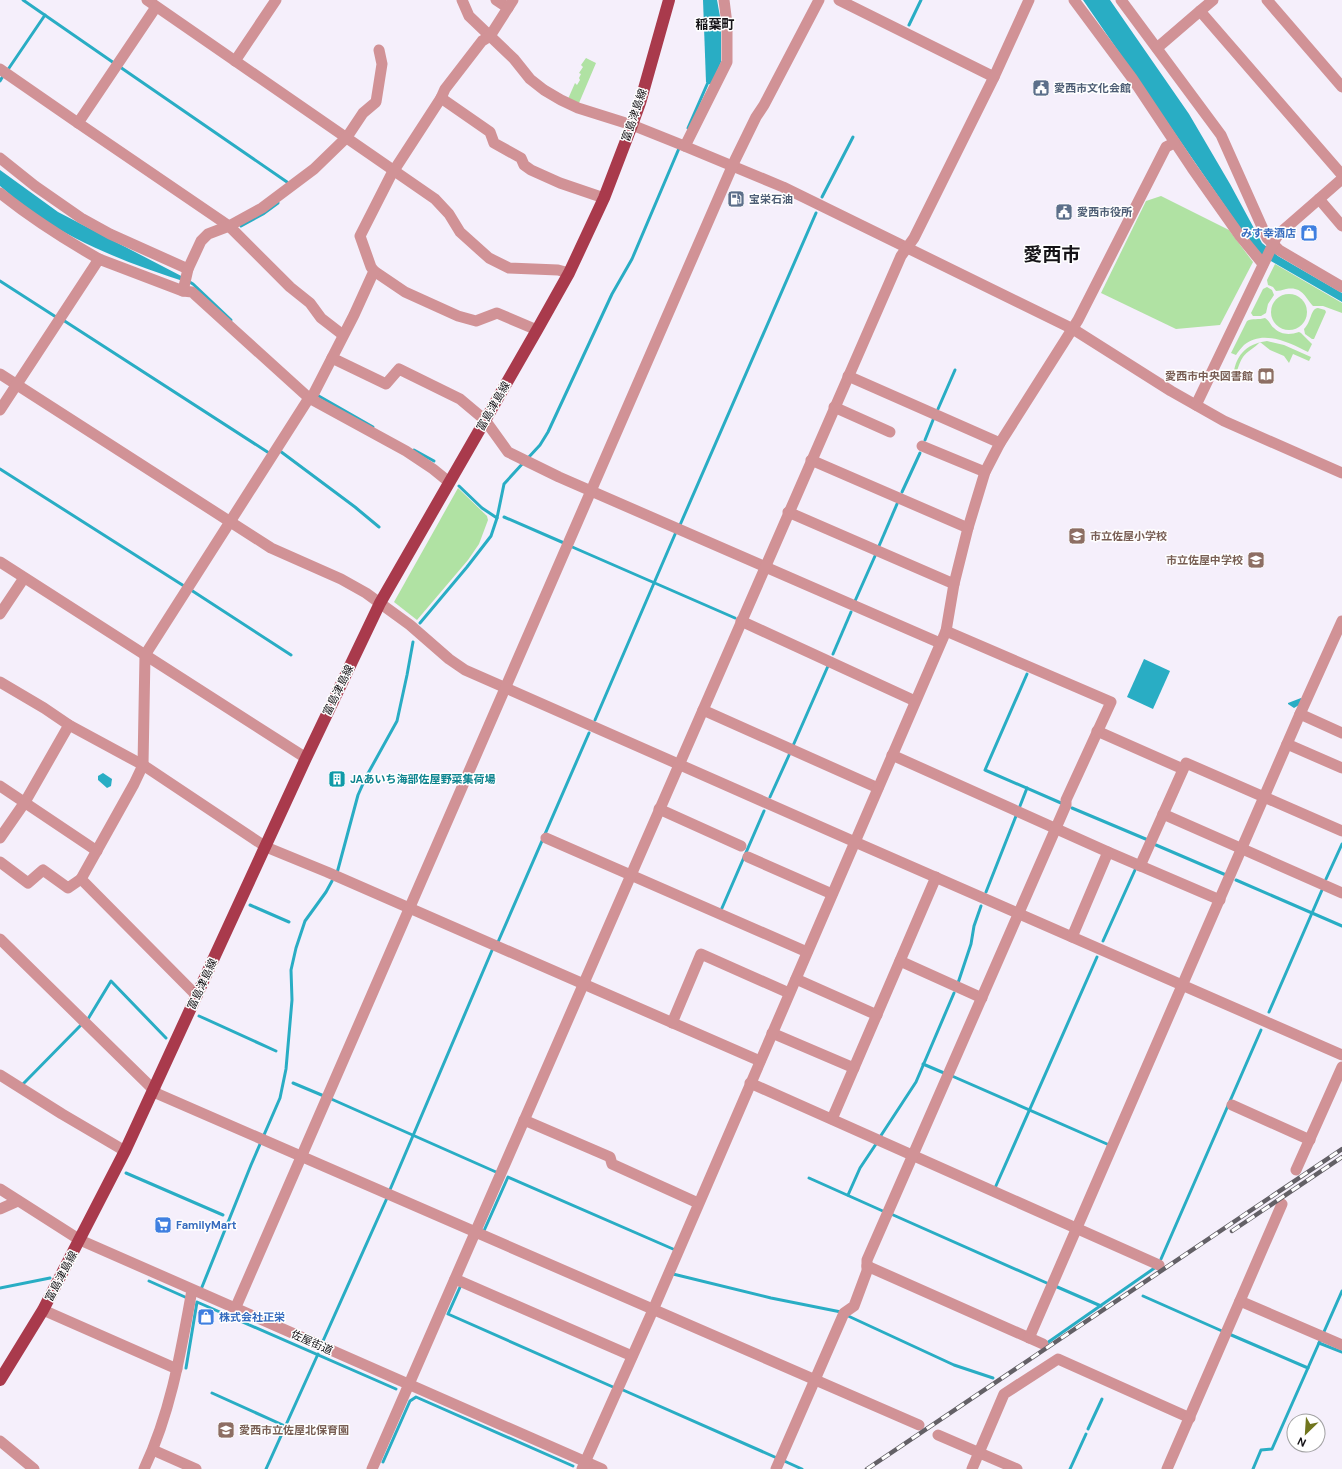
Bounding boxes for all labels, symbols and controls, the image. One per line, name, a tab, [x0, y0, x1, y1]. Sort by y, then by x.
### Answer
district label: 稲葉町	[695, 16, 735, 33]
public building icon: 愛西市文化会館	[1031, 78, 1051, 98]
place label: 愛西市文化会館	[1054, 81, 1131, 95]
street label: 富島津島線	[618, 87, 650, 143]
fuel station icon: 宝栄石油	[726, 189, 746, 209]
place label: 宝栄石油	[749, 192, 793, 206]
public building icon: 愛西市役所	[1054, 202, 1074, 222]
place label: 愛西市役所	[1077, 205, 1132, 219]
shop icon: みす幸酒店	[1299, 223, 1319, 243]
place label: みす幸酒店	[1241, 226, 1296, 240]
district label: 愛西市	[1023, 242, 1081, 267]
library icon: 愛西市中央図書館	[1256, 366, 1276, 386]
place label: 愛西市中央図書館	[1165, 369, 1253, 383]
street label: 富島津島線	[473, 379, 513, 433]
school or university icon: 市立佐屋小学校	[1067, 526, 1087, 546]
place label: 市立佐屋小学校	[1090, 529, 1167, 543]
school or university icon: 市立佐屋中学校	[1246, 550, 1266, 570]
place label: 市立佐屋中学校	[1166, 553, 1243, 567]
street label: 富島津島線	[320, 662, 356, 718]
building icon: JAあいち海部佐屋野菜集荷場	[327, 769, 347, 789]
place label: JAあいち海部佐屋野菜集荷場	[350, 772, 495, 786]
street label: 富島津島線	[184, 956, 220, 1012]
supermarket icon: FamilyMart	[153, 1215, 173, 1235]
place label: FamilyMart	[176, 1218, 237, 1232]
street label: 富島津島線	[42, 1248, 80, 1304]
shop icon: 株式会社正栄	[196, 1307, 216, 1327]
place label: 株式会社正栄	[219, 1310, 285, 1324]
street label: 佐屋街道	[289, 1327, 335, 1357]
north arrow	[1286, 1413, 1326, 1453]
school or university icon: 愛西市立佐屋北保育園	[216, 1420, 236, 1440]
place label: 愛西市立佐屋北保育園	[239, 1423, 349, 1437]
text: N	[1295, 1434, 1308, 1450]

